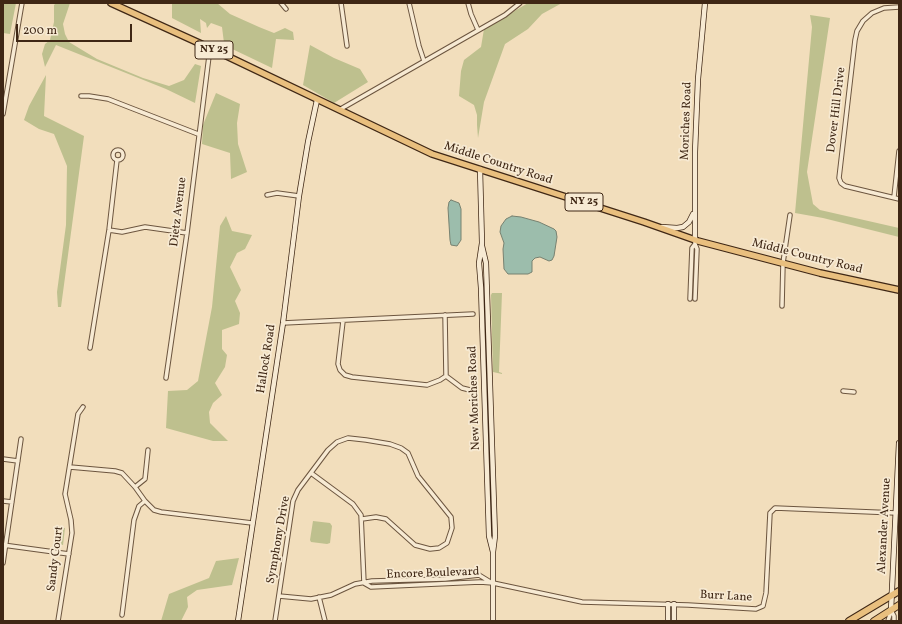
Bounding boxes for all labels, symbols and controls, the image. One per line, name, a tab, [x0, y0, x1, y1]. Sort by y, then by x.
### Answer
scale bar	[18, 16, 134, 42]
text: 200 m	[23, 23, 57, 39]
road number: NY 25	[195, 41, 233, 59]
street label: Dover Hill Drive	[825, 67, 849, 153]
street label: Moriches Road	[678, 82, 696, 160]
street label: Middle Country Road	[442, 140, 554, 188]
street label: Dietz Avenue	[168, 176, 190, 248]
road number: NY 25	[565, 193, 603, 211]
street label: Middle Country Road	[750, 236, 864, 278]
street label: Hallock Road	[254, 323, 280, 395]
street label: New Moriches Road	[466, 345, 484, 451]
street label: Alexander Avenue	[875, 478, 895, 574]
street label: Symphony Drive	[264, 495, 294, 585]
street label: Sandy Court	[45, 526, 67, 592]
street label: Encore Boulevard	[386, 565, 480, 583]
street label: Burr Lane	[700, 588, 752, 606]

